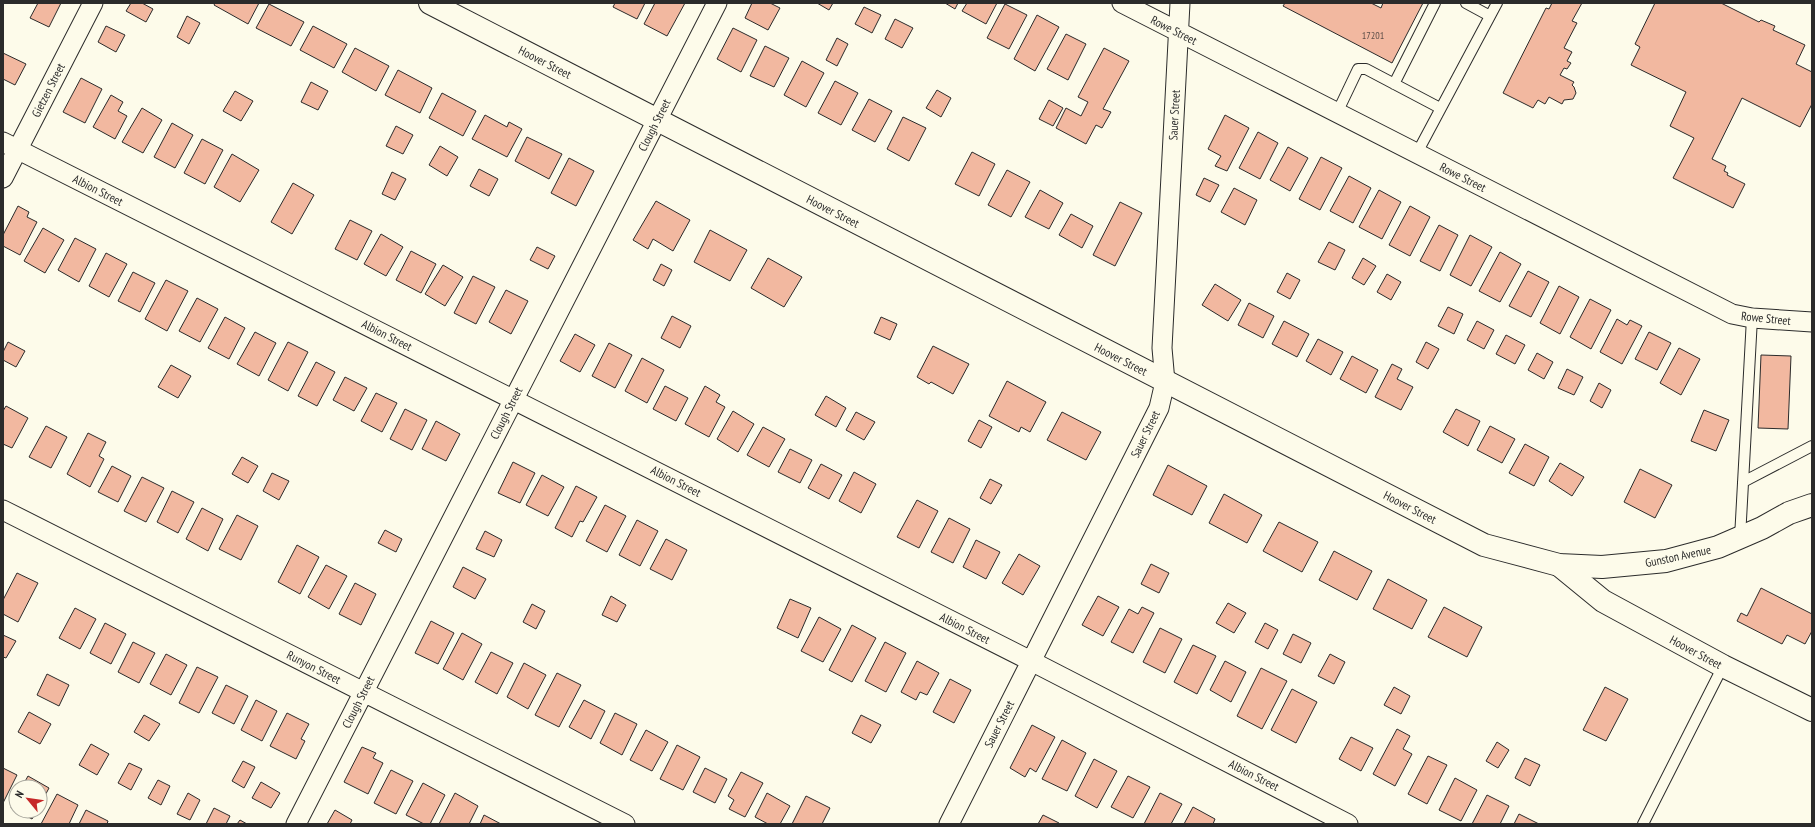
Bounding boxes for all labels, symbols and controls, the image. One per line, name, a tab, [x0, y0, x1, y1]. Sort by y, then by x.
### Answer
street label: Rowe Street	[1148, 12, 1200, 48]
house number: 17201	[1362, 29, 1384, 42]
street label: Hoover Street	[516, 42, 574, 82]
street label: Gietzen Street	[28, 60, 68, 119]
street label: Sauer Street	[1165, 89, 1183, 141]
street label: Clough Street	[634, 96, 674, 154]
street label: Rowe Street	[1437, 159, 1489, 195]
street label: Albion Street	[70, 171, 126, 209]
street label: Hoover Street	[804, 191, 862, 231]
street label: Rowe Street	[1741, 308, 1792, 328]
street label: Albion Street	[359, 316, 415, 354]
street label: Hoover Street	[1092, 339, 1150, 379]
street label: Clough Street	[486, 384, 526, 442]
street label: Sauer Street	[1127, 407, 1163, 460]
street label: Albion Street	[648, 462, 704, 500]
street label: Hoover Street	[1381, 487, 1439, 527]
street label: Gunston Avenue	[1644, 542, 1712, 570]
street label: Albion Street	[937, 609, 993, 647]
street label: Hoover Street	[1667, 632, 1725, 672]
street label: Runyon Street	[284, 647, 344, 687]
street label: Clough Street	[338, 673, 378, 731]
street label: Sauer Street	[981, 697, 1018, 750]
street label: Albion Street	[1226, 756, 1282, 794]
north arrow	[8, 779, 48, 819]
text: N	[12, 788, 27, 800]

